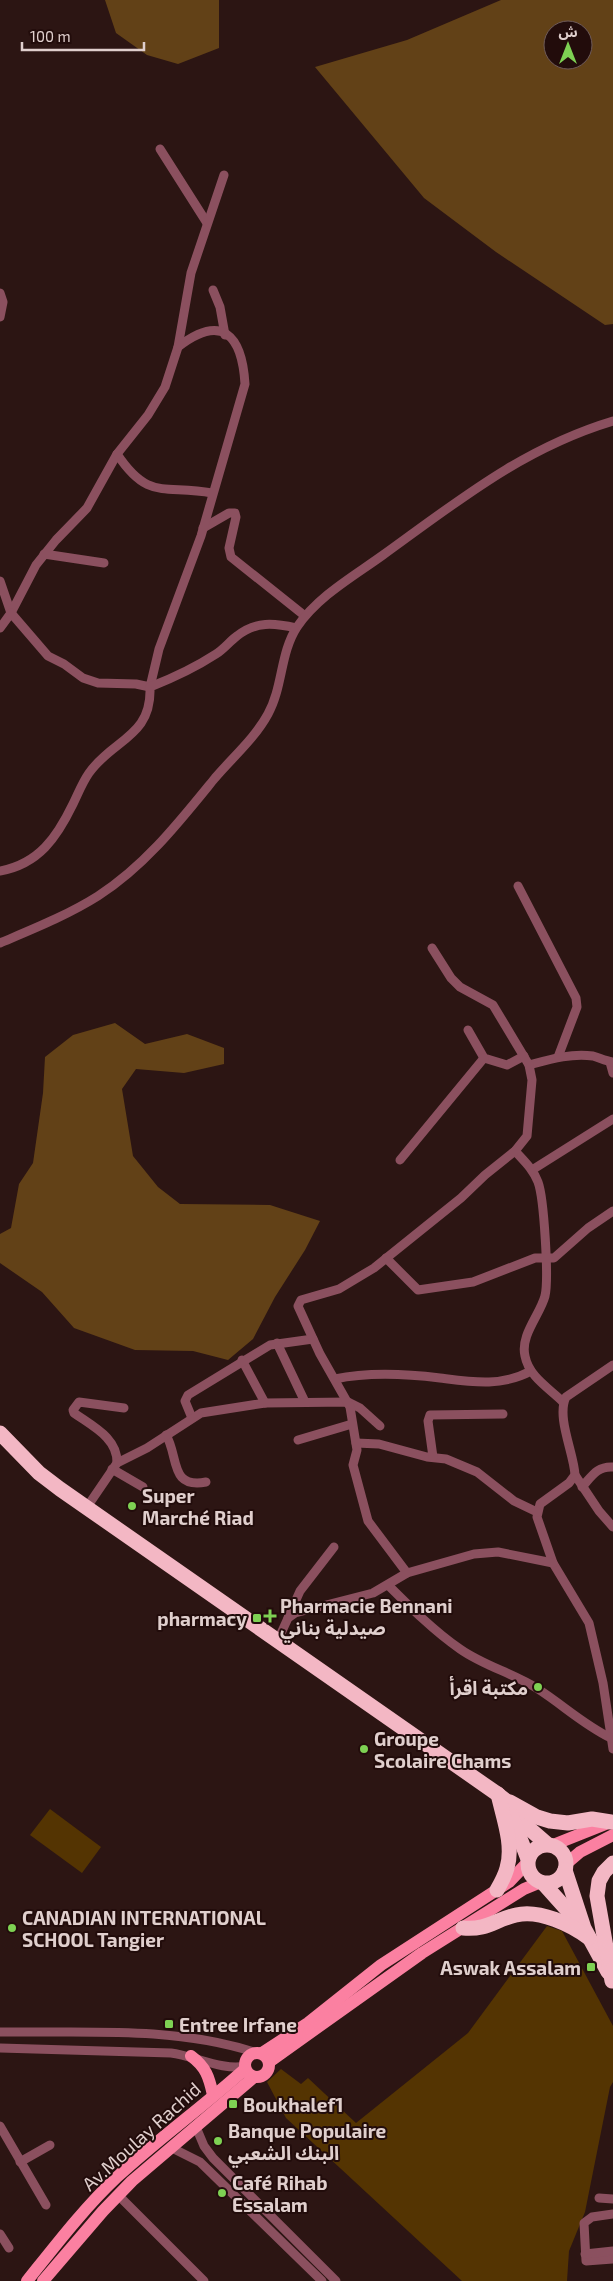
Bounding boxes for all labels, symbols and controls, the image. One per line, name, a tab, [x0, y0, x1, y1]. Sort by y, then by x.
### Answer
scale bar	[22, 20, 145, 52]
north arrow	[543, 20, 593, 70]
text: ش	[558, 23, 578, 40]
text: 100 m	[30, 27, 71, 45]
place label: Super Marché Riad	[142, 1484, 254, 1529]
marker: Super Marché Riad	[126, 1500, 138, 1512]
place label: Pharmacie Bennani صيدلية بناني	[280, 1594, 453, 1643]
place label: pharmacy	[157, 1607, 247, 1631]
marker: Pharmacie Bennani صيدلية بناني	[264, 1610, 276, 1622]
marker: pharmacy	[251, 1612, 263, 1624]
place label: مكتبة اقرأ	[449, 1675, 528, 1700]
marker: مكتبة اقرأ	[532, 1681, 544, 1693]
place label: Groupe Scolaire Chams	[374, 1727, 511, 1772]
marker: Groupe Scolaire Chams	[358, 1743, 370, 1755]
place label: CANADIAN INTERNATIONAL SCHOOL Tangier	[22, 1906, 266, 1951]
marker: CANADIAN INTERNATIONAL SCHOOL Tangier	[6, 1922, 18, 1934]
place label: Aswak Assalam	[440, 1956, 581, 1979]
marker: Aswak Assalam	[585, 1961, 597, 1973]
place label: Entree Irfane	[179, 2013, 297, 2036]
marker: Entree Irfane	[163, 2018, 175, 2030]
street label: Av.Moulay Rachid	[77, 2077, 205, 2195]
place label: Boukhalef1	[243, 2093, 343, 2116]
marker: Boukhalef1	[227, 2098, 239, 2110]
place label: Banque Populaire البنك الشعبي	[228, 2119, 387, 2168]
marker: Banque Populaire البنك الشعبي	[212, 2135, 224, 2147]
place label: Café Rihab Essalam	[232, 2171, 327, 2216]
marker: Café Rihab Essalam	[216, 2187, 228, 2199]

